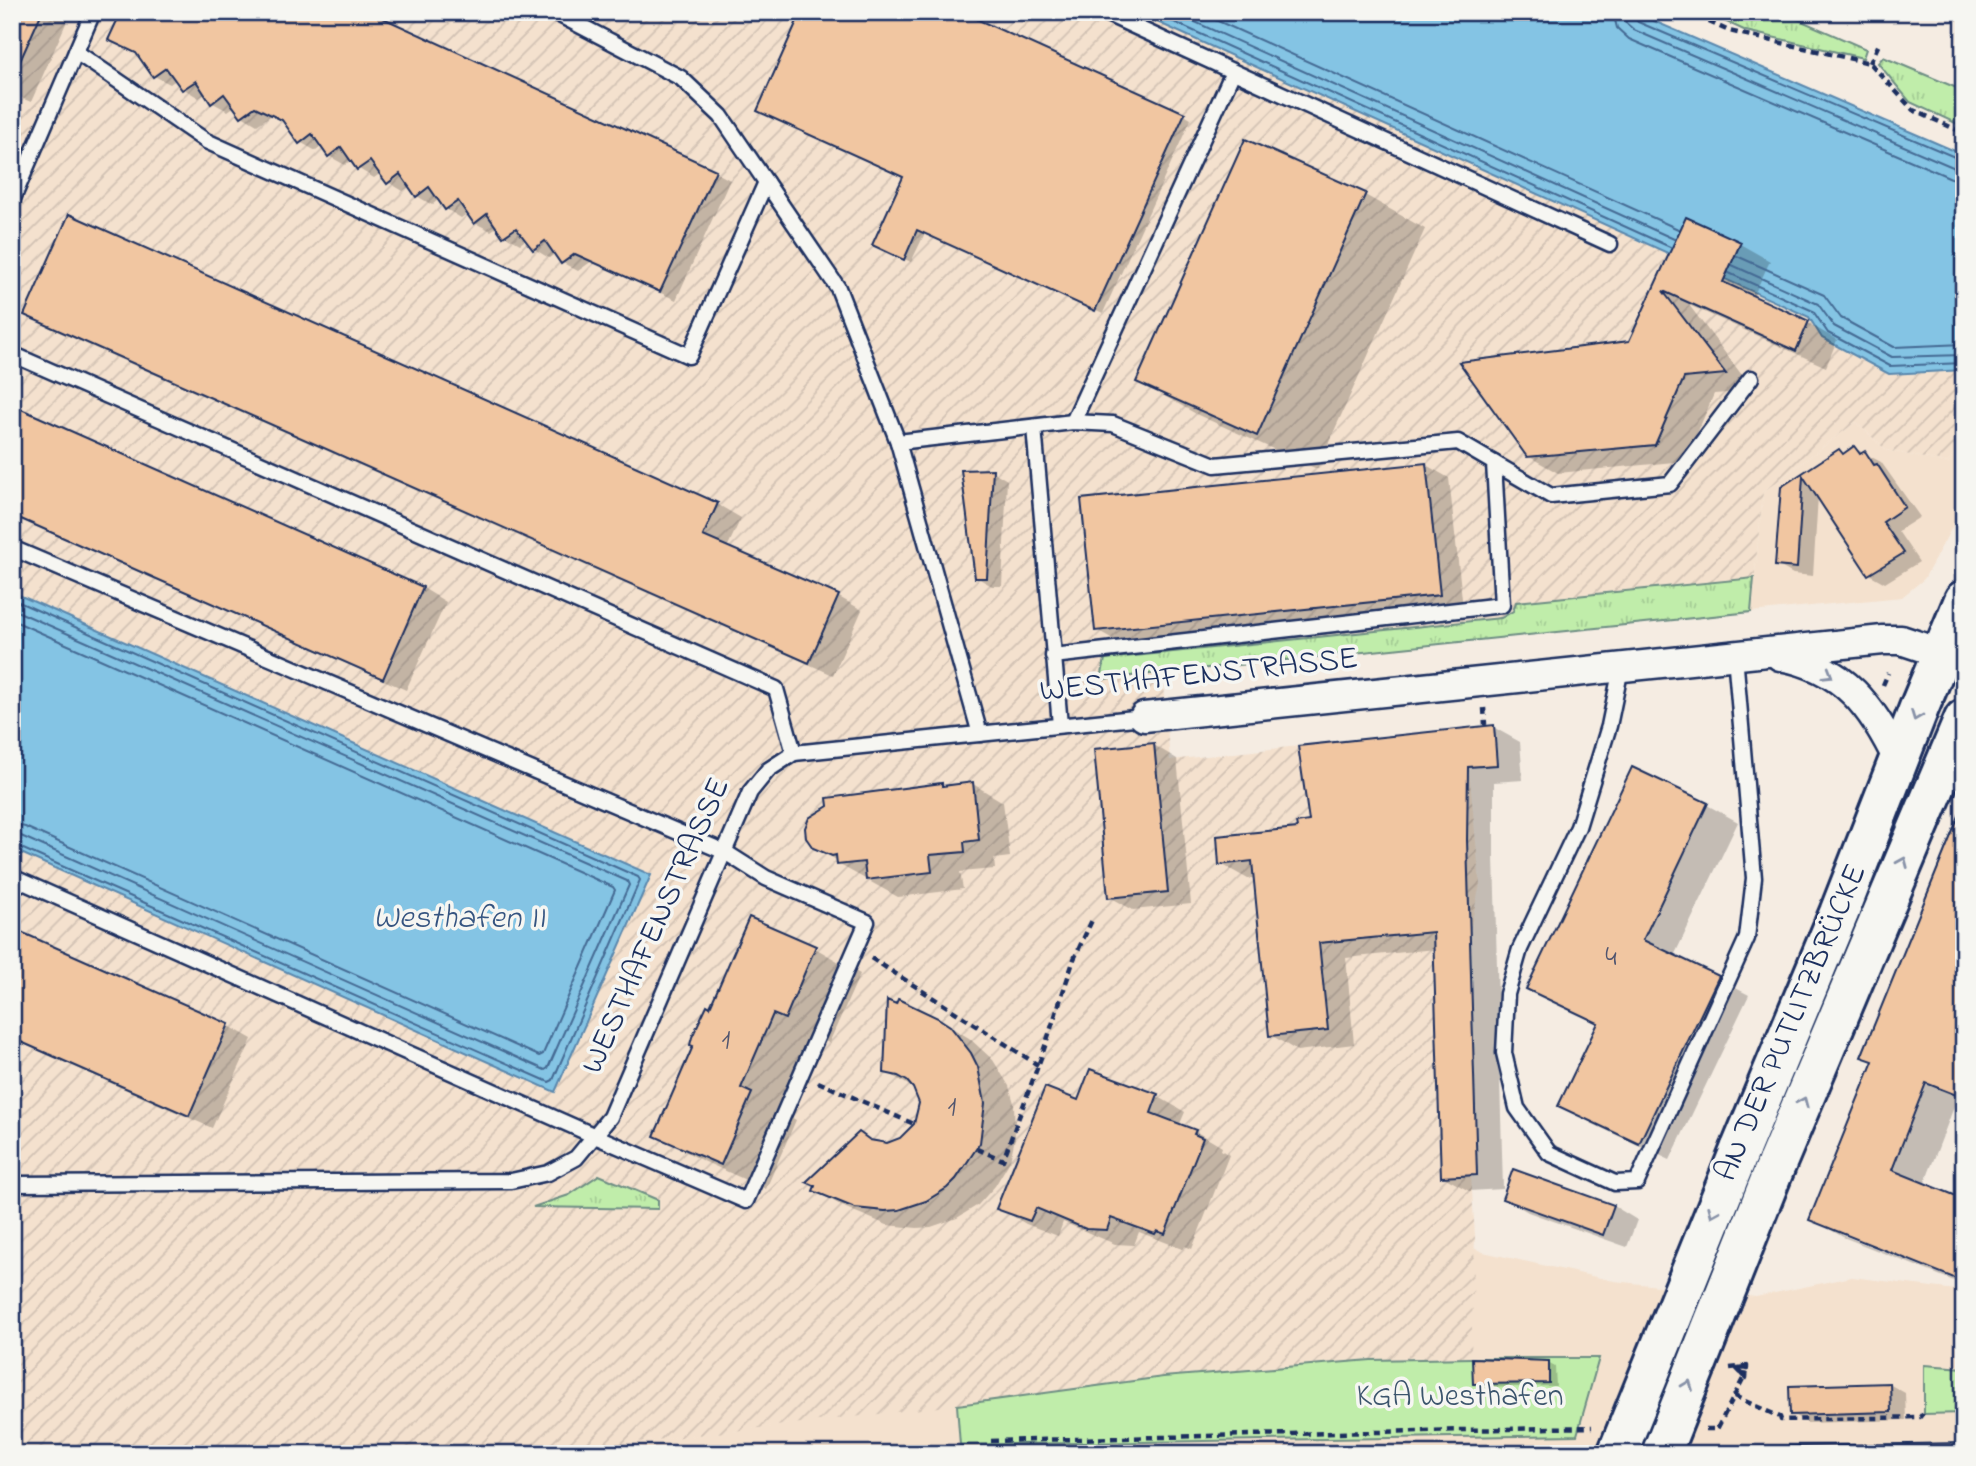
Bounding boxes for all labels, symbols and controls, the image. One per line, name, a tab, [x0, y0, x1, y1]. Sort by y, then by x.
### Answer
street label: WESTHAFENSTRASSE	[1037, 636, 1361, 716]
one-way arrow	[1821, 665, 1834, 678]
one-way arrow	[1910, 710, 1924, 722]
street label: WESTHAFENSTRASSE	[570, 770, 744, 1082]
street label: AN DER PUTLITZBRÜCKE	[1704, 857, 1880, 1189]
one-way arrow	[1895, 857, 1909, 870]
water label: Westhafen II	[373, 895, 545, 943]
house number: 4	[1605, 938, 1617, 979]
house number: 1	[722, 1021, 731, 1062]
house number: 1	[948, 1088, 957, 1129]
one-way arrow	[1794, 1096, 1808, 1108]
one-way arrow	[1708, 1206, 1722, 1218]
park label: KGA Westhafen	[1357, 1374, 1563, 1421]
one-way arrow	[1679, 1380, 1693, 1392]

